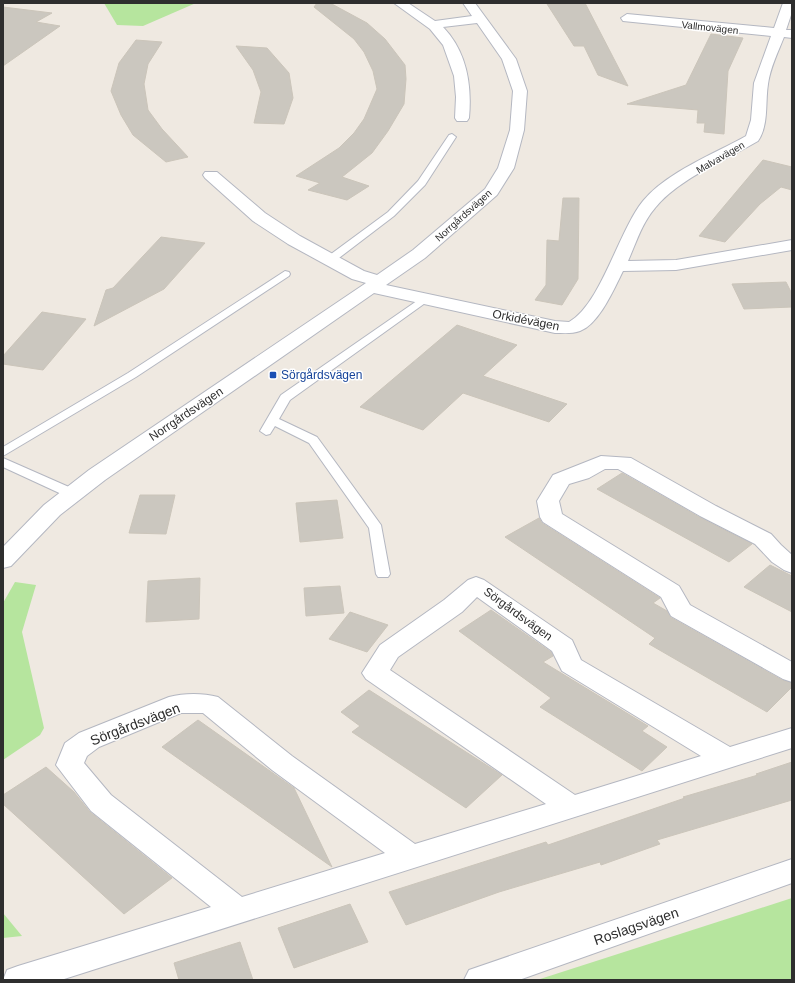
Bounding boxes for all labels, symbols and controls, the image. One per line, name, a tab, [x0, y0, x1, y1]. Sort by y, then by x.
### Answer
street label: Vallmovägen	[681, 19, 739, 36]
street label: Malvavägen	[694, 139, 746, 176]
street label: Norrgårdsvägen	[433, 187, 494, 243]
street label: Orkidévägen	[491, 307, 561, 333]
place label: Sörgårdsvägen	[281, 368, 362, 382]
marker: Sörgårdsvägen	[268, 370, 278, 380]
street label: Norrgårdsvägen	[146, 384, 226, 444]
street label: Sörgårdsvägen	[481, 584, 555, 644]
street label: Sörgårdsvägen	[88, 700, 182, 748]
street label: Roslagsvägen	[591, 904, 681, 948]

